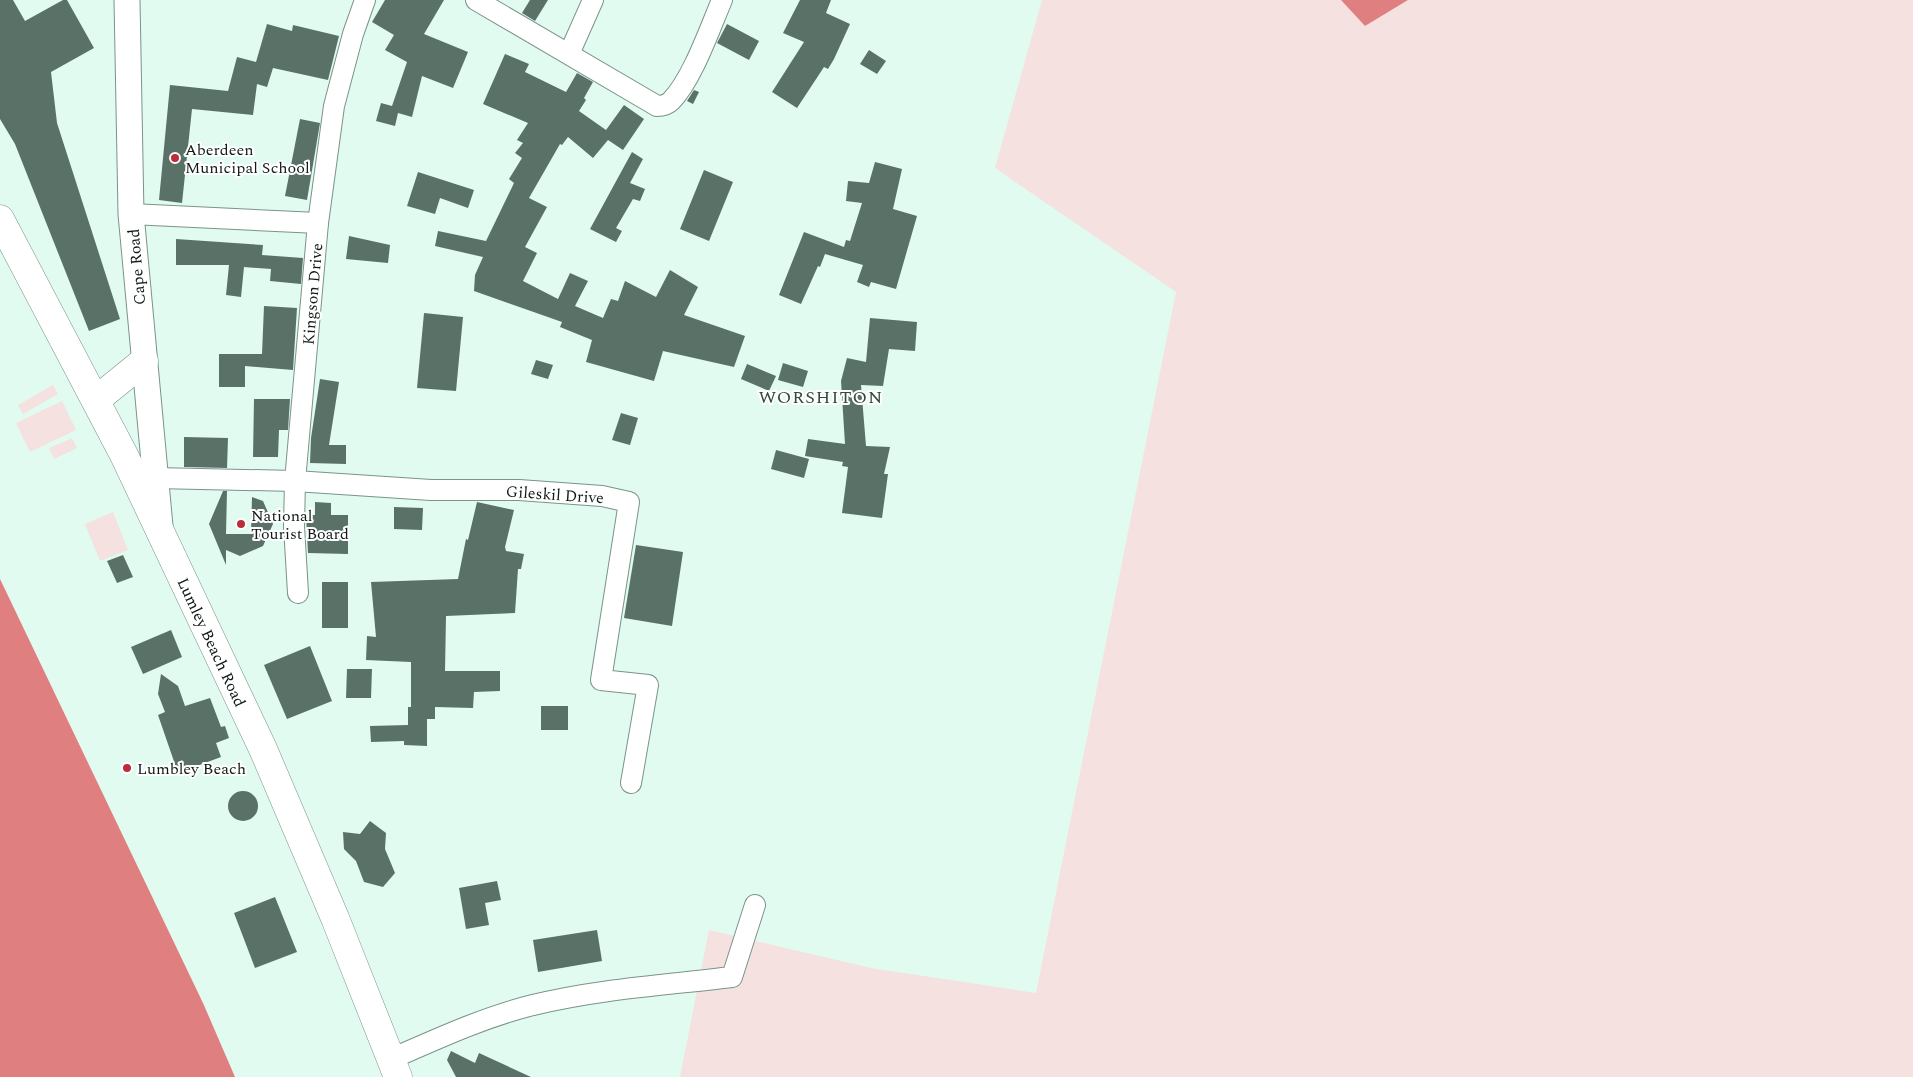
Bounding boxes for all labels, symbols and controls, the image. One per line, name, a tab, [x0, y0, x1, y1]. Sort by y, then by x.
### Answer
place label: Aberdeen Municipal School	[185, 138, 310, 180]
marker: Aberdeen Municipal School	[169, 152, 181, 164]
street label: Cape Road	[122, 228, 152, 306]
street label: Kingson Drive	[297, 242, 329, 346]
district label: WORSHITON	[759, 384, 883, 411]
street label: Gileskil Drive	[505, 480, 605, 510]
place label: National Tourist Board	[251, 504, 349, 546]
marker: National Tourist Board	[235, 518, 247, 530]
street label: Lumley Beach Road	[171, 574, 252, 711]
place label: Lumbley Beach	[137, 757, 246, 781]
marker: Lumbley Beach	[121, 762, 133, 774]

